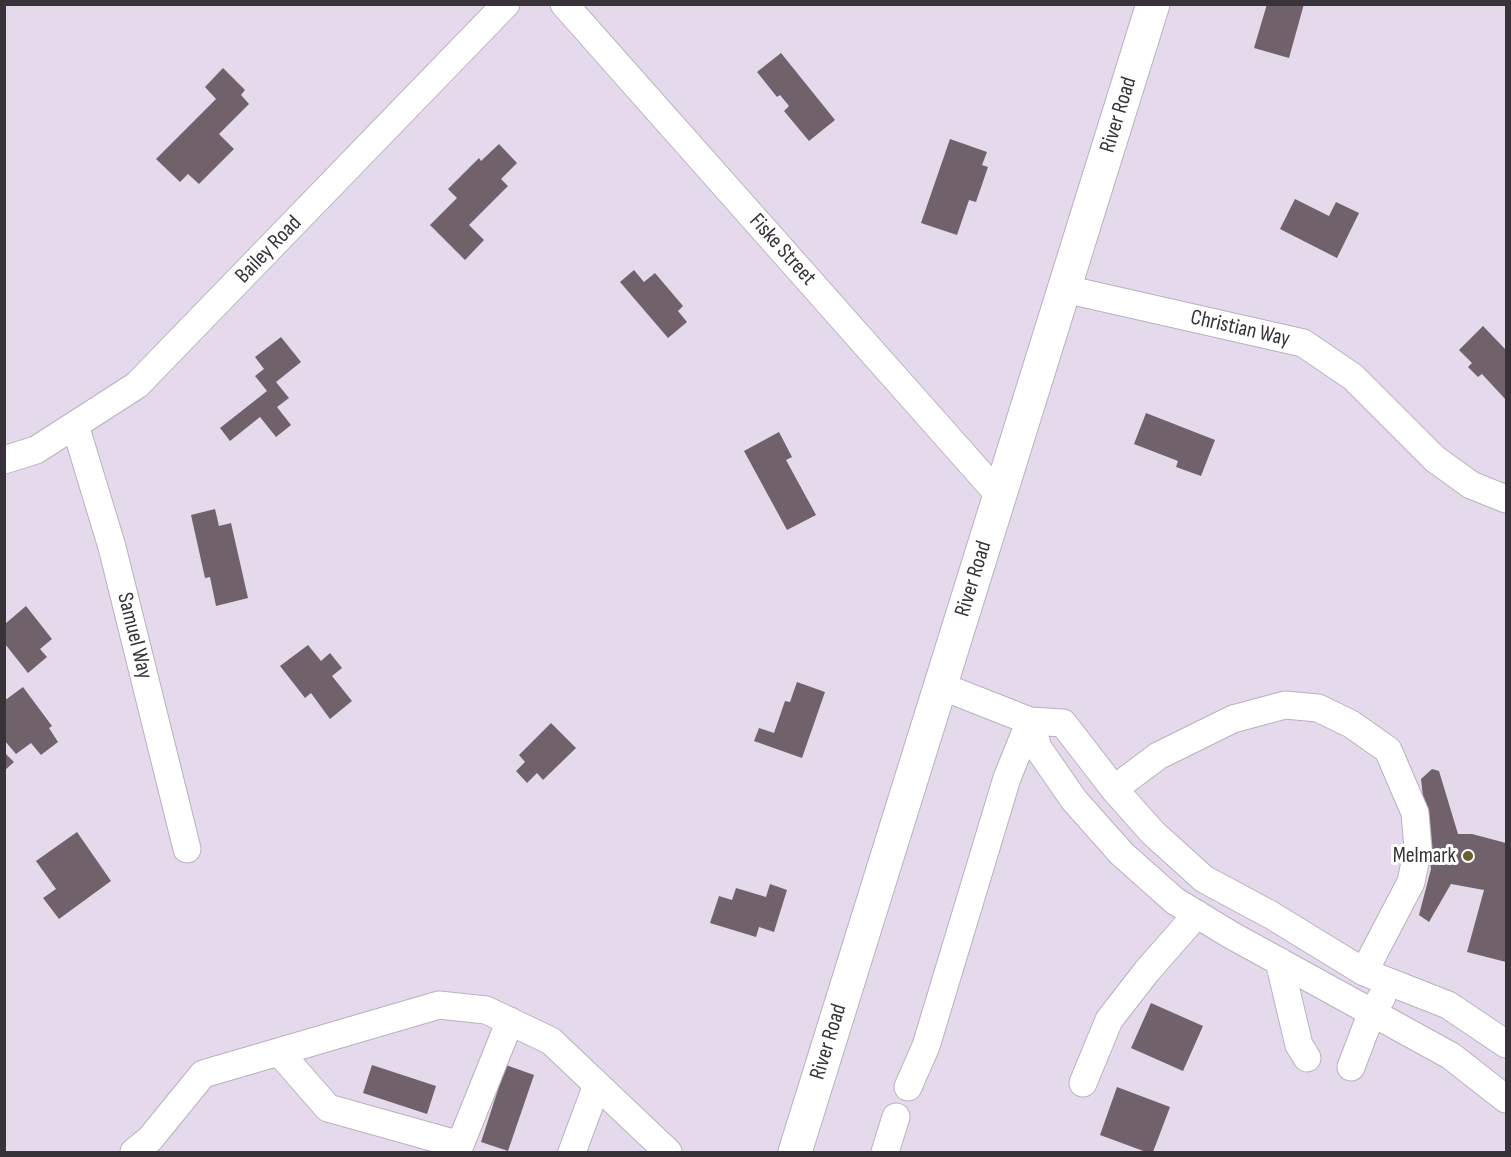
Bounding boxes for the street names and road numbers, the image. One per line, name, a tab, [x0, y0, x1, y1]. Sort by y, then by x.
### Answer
street label: River Road	[1095, 74, 1143, 156]
street label: Fiske Street	[743, 209, 821, 291]
street label: Bailey Road	[230, 211, 308, 289]
street label: Christian Way	[1188, 305, 1292, 353]
street label: River Road	[950, 538, 998, 620]
street label: Samuel Way	[111, 590, 157, 682]
street label: River Road	[805, 1001, 853, 1083]

